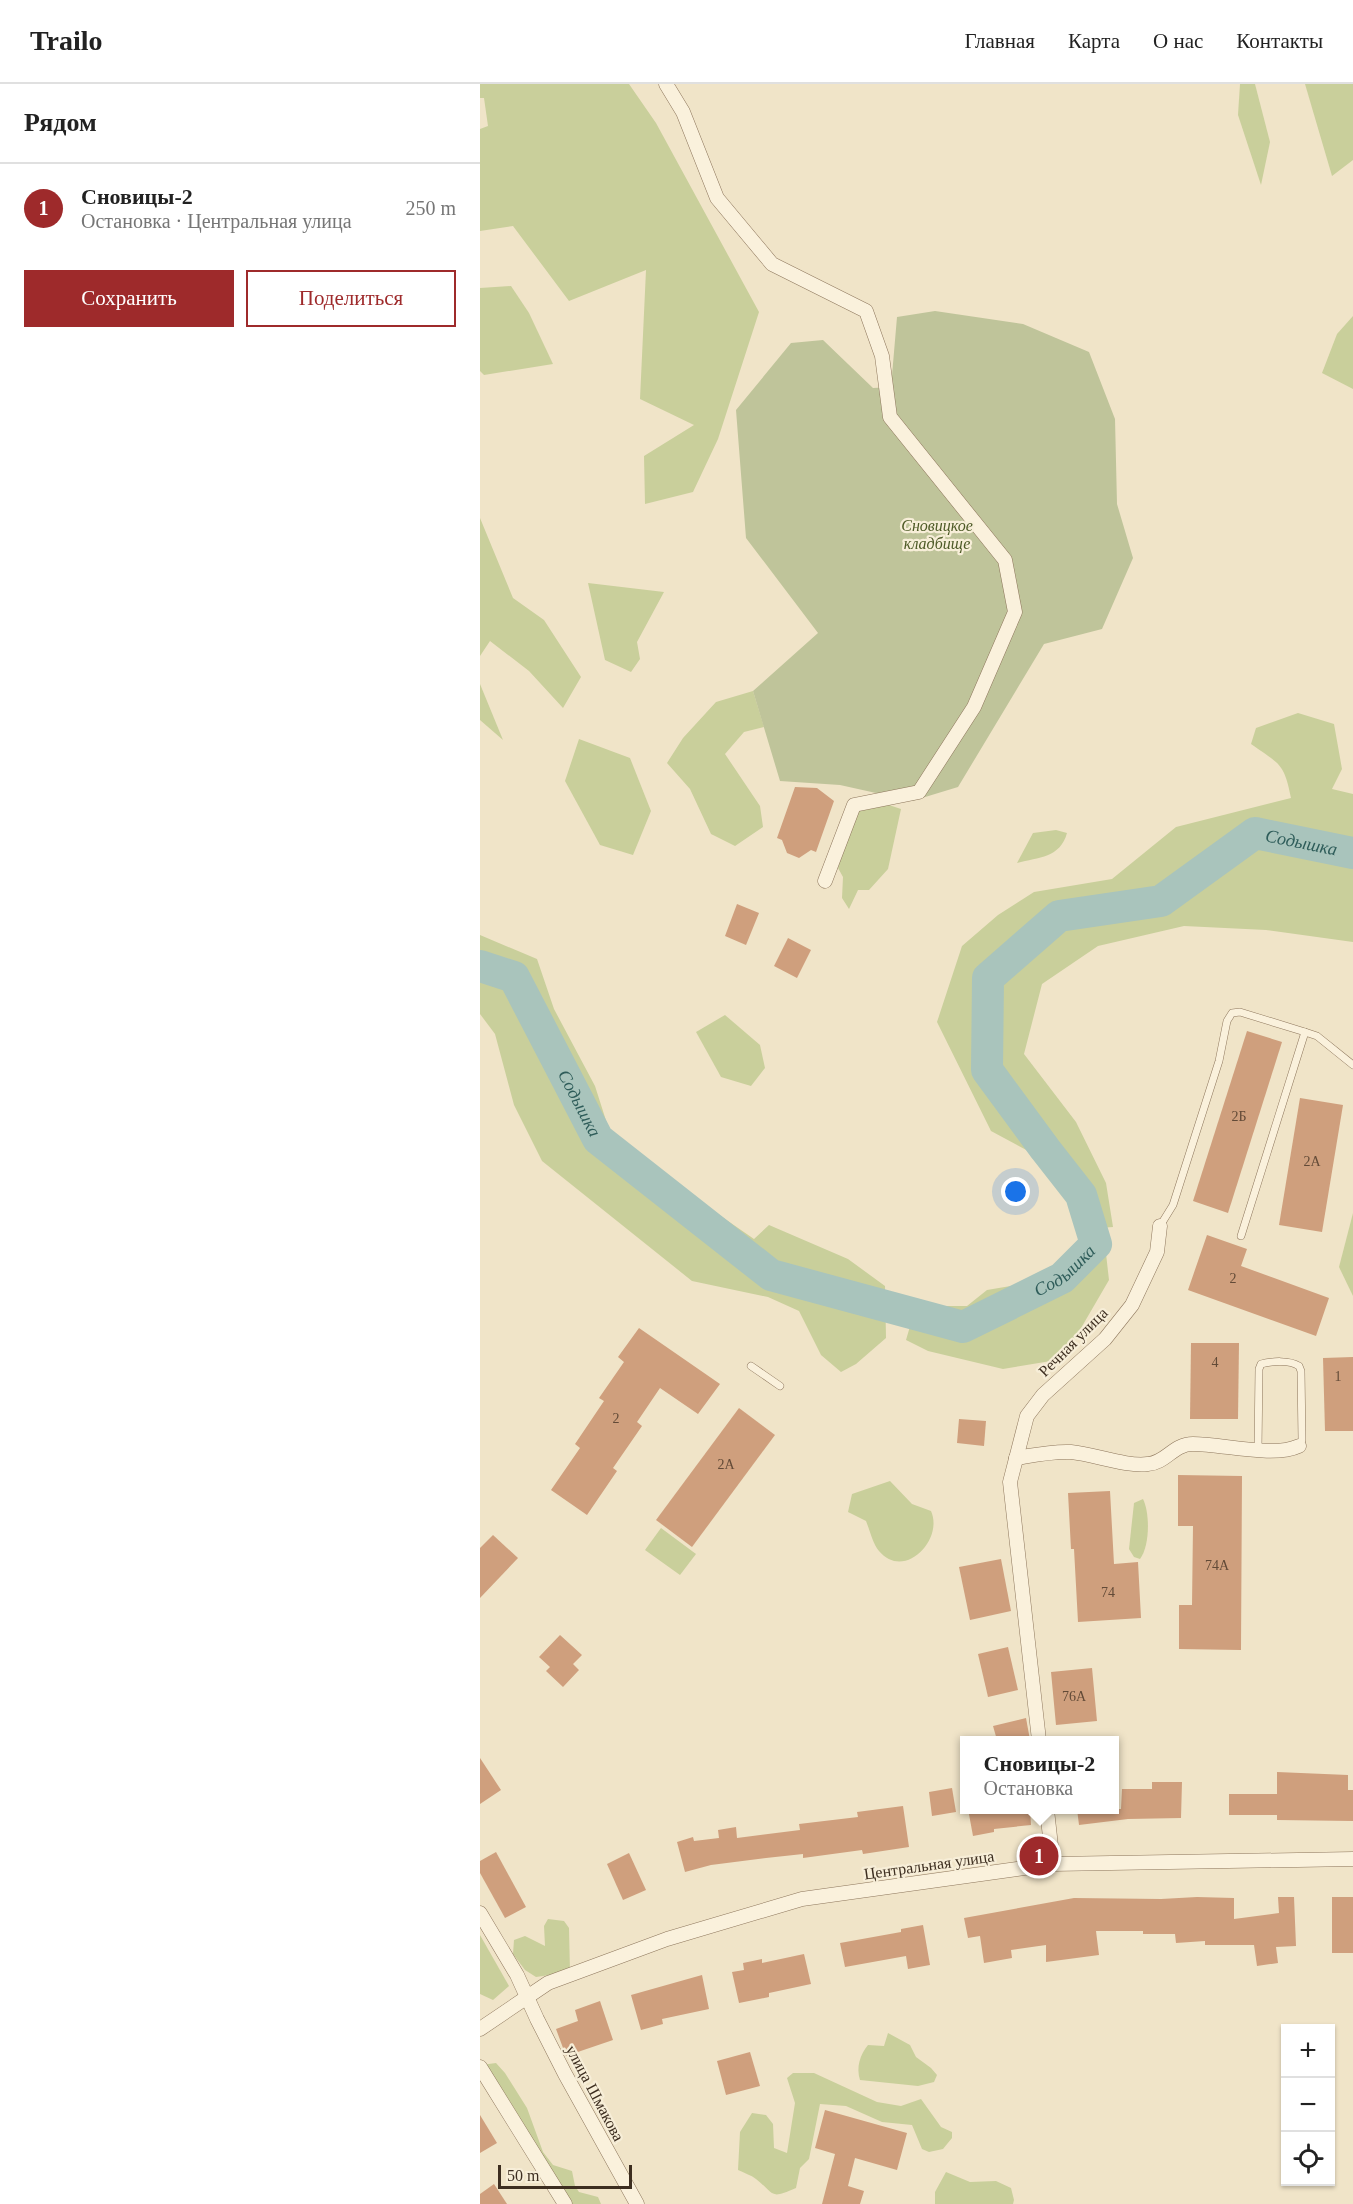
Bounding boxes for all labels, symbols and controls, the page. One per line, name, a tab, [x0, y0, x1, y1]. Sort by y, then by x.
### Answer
text: Trailo	[30, 25, 103, 56]
text: Главная	[965, 29, 1035, 53]
text: Карта	[1068, 29, 1120, 53]
text: О нас	[1153, 29, 1203, 53]
text: Контакты	[1236, 29, 1323, 53]
text: Рядом	[24, 108, 97, 137]
text: Сновицы-2	[81, 184, 193, 209]
text: 1	[39, 197, 49, 219]
text: 250 m	[405, 197, 456, 219]
text: Остановка · Центральная улица	[81, 210, 352, 232]
button: Сохранить	[24, 270, 234, 327]
button: Поделиться	[246, 270, 456, 327]
park label: Сновицкое кладбище	[901, 517, 973, 553]
water label: Содышка	[1264, 825, 1339, 860]
water label: Содышка	[554, 1066, 605, 1140]
house number: 2Б	[1231, 1109, 1247, 1124]
house number: 2А	[1303, 1154, 1321, 1169]
your location	[1001, 1177, 1030, 1206]
water label: Содышка	[1031, 1241, 1099, 1300]
house number: 2	[1230, 1271, 1237, 1286]
street label: Речная улица	[1035, 1304, 1112, 1381]
house number: 4	[1212, 1355, 1219, 1370]
house number: 1	[1335, 1369, 1342, 1384]
house number: 2	[613, 1411, 620, 1426]
house number: 2А	[717, 1457, 735, 1472]
house number: 74А	[1205, 1558, 1230, 1573]
house number: 74	[1101, 1585, 1115, 1600]
house number: 76А	[1062, 1689, 1087, 1704]
popup	[960, 1736, 1119, 1814]
text: Сновицы-2	[984, 1751, 1095, 1776]
text: Остановка	[984, 1777, 1073, 1799]
pin: 1	[1020, 1834, 1058, 1878]
street label: Центральная улица	[863, 1847, 995, 1884]
map controls	[1281, 2024, 1335, 2186]
button: +	[1281, 2024, 1335, 2078]
street label: улица Шмакова	[562, 2042, 627, 2144]
button: −	[1281, 2078, 1335, 2132]
button: locate	[1281, 2132, 1335, 2186]
scale bar	[498, 2162, 632, 2190]
text: 50 m	[507, 2167, 539, 2184]

